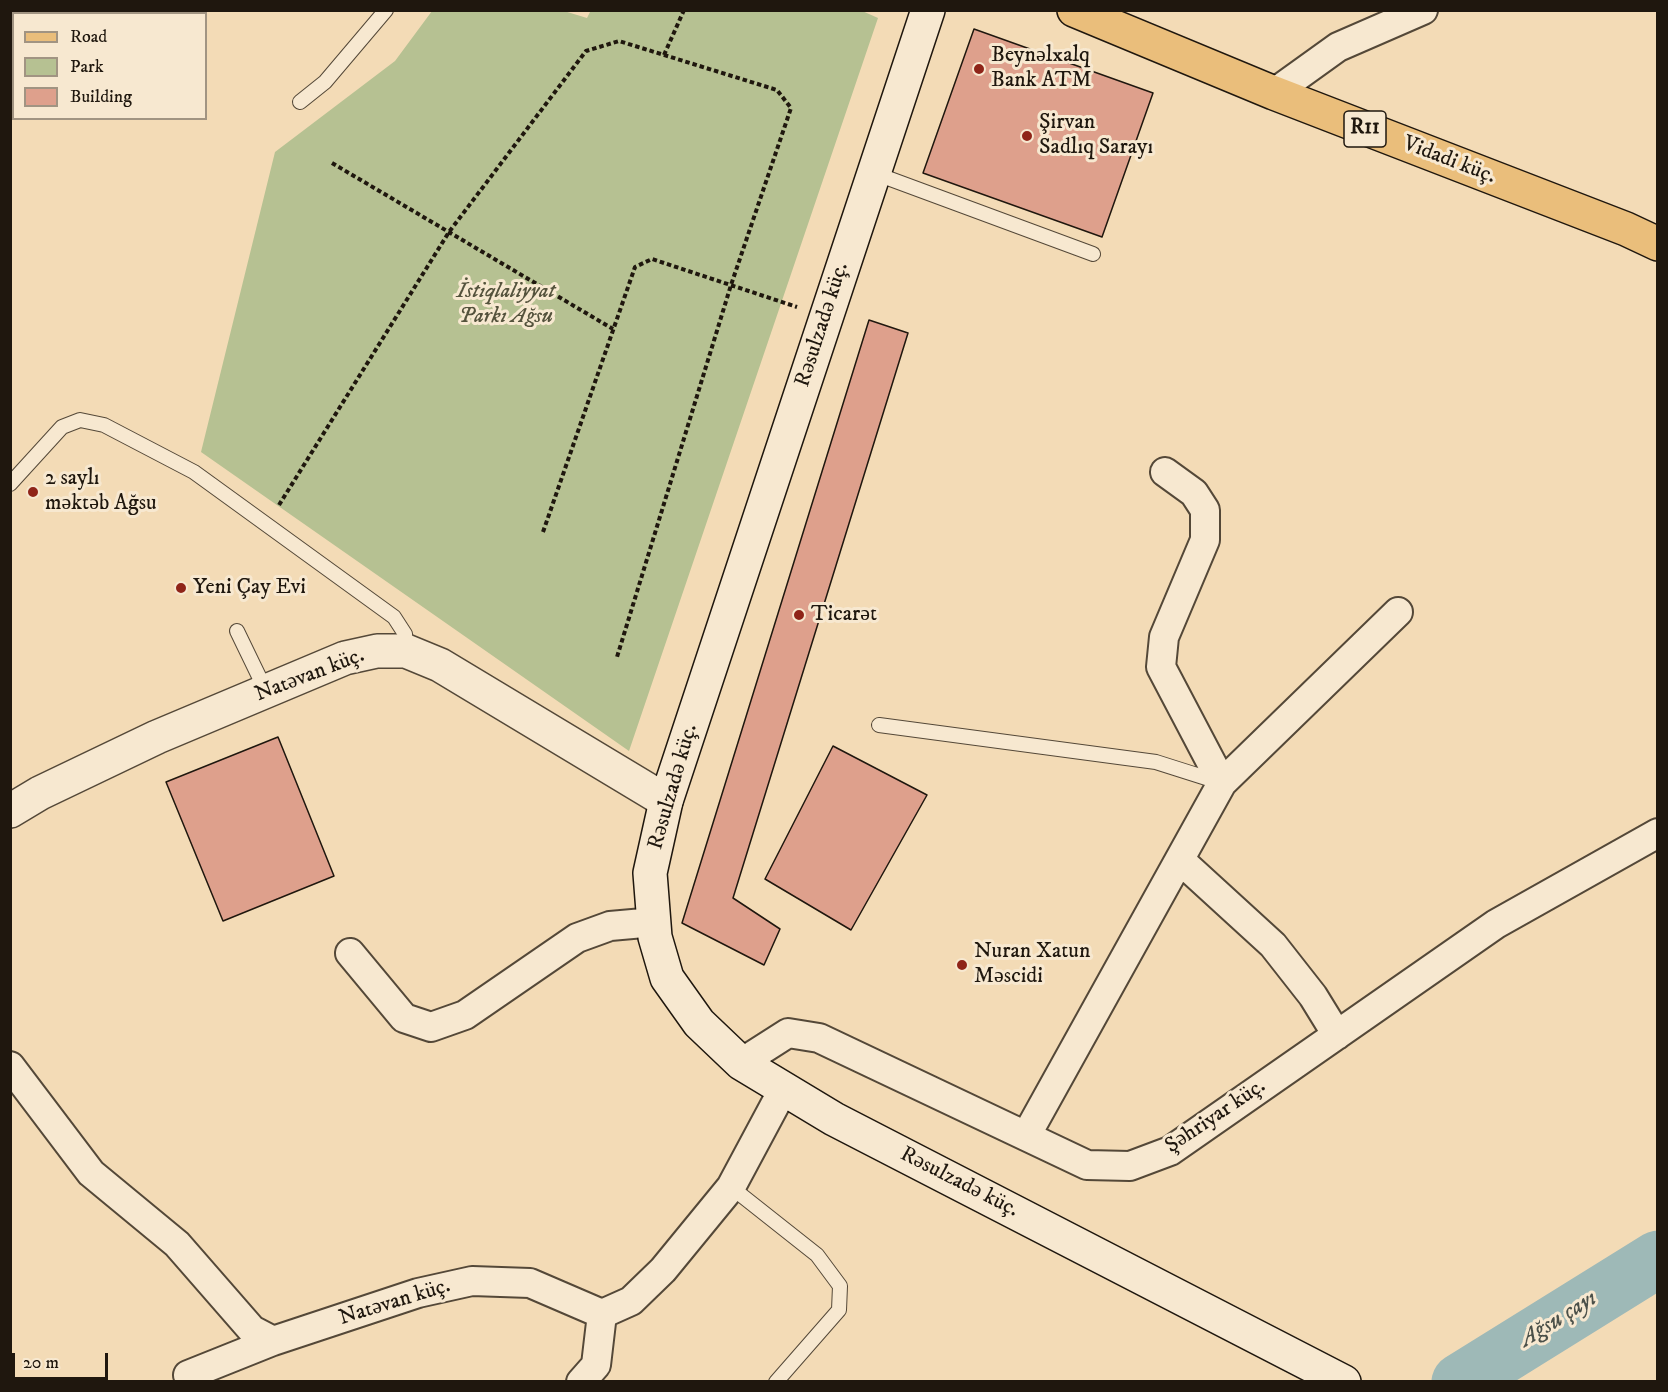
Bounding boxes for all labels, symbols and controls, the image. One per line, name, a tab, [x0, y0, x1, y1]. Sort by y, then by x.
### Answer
legend	[12, 12, 207, 120]
text: Road	[70, 26, 107, 48]
place label: Beynəlxalq Bank ATM	[991, 43, 1092, 94]
text: Park	[70, 56, 104, 78]
marker: Beynəlxalq Bank ATM	[972, 62, 986, 76]
text: Building	[70, 86, 132, 108]
place label: Şirvan Sadlıq Sarayı	[1039, 110, 1153, 162]
road number: R11	[1344, 111, 1386, 147]
marker: Şirvan Sadlıq Sarayı	[1020, 129, 1034, 143]
street label: Vidadi küç.	[1399, 131, 1499, 191]
street label: Rəsulzadə küç.	[790, 259, 856, 391]
park label: İstiqlaliyyat Parkı Ağsu	[457, 279, 555, 330]
place label: 2 saylı məktəb Ağsu	[45, 466, 157, 518]
marker: 2 saylı məktəb Ağsu	[26, 485, 40, 499]
place label: Yeni Çay Evi	[193, 575, 306, 601]
marker: Yeni Çay Evi	[174, 581, 188, 595]
place label: Ticarət	[811, 602, 877, 628]
marker: Ticarət	[792, 608, 806, 622]
street label: Natəvan küç.	[252, 643, 368, 709]
street label: Rəsulzadə küç.	[643, 721, 705, 853]
place label: Nuran Xatun Məscidi	[974, 939, 1090, 990]
marker: Nuran Xatun Məscidi	[955, 958, 969, 972]
street label: Şəhriyar küç.	[1161, 1074, 1271, 1160]
street label: Rəsulzadə küç.	[895, 1142, 1023, 1224]
street label: Natəvan küç.	[336, 1274, 454, 1332]
water label: Ağsu çayı	[1515, 1285, 1603, 1355]
scale bar	[15, 1341, 111, 1379]
text: 20 m	[23, 1352, 59, 1374]

